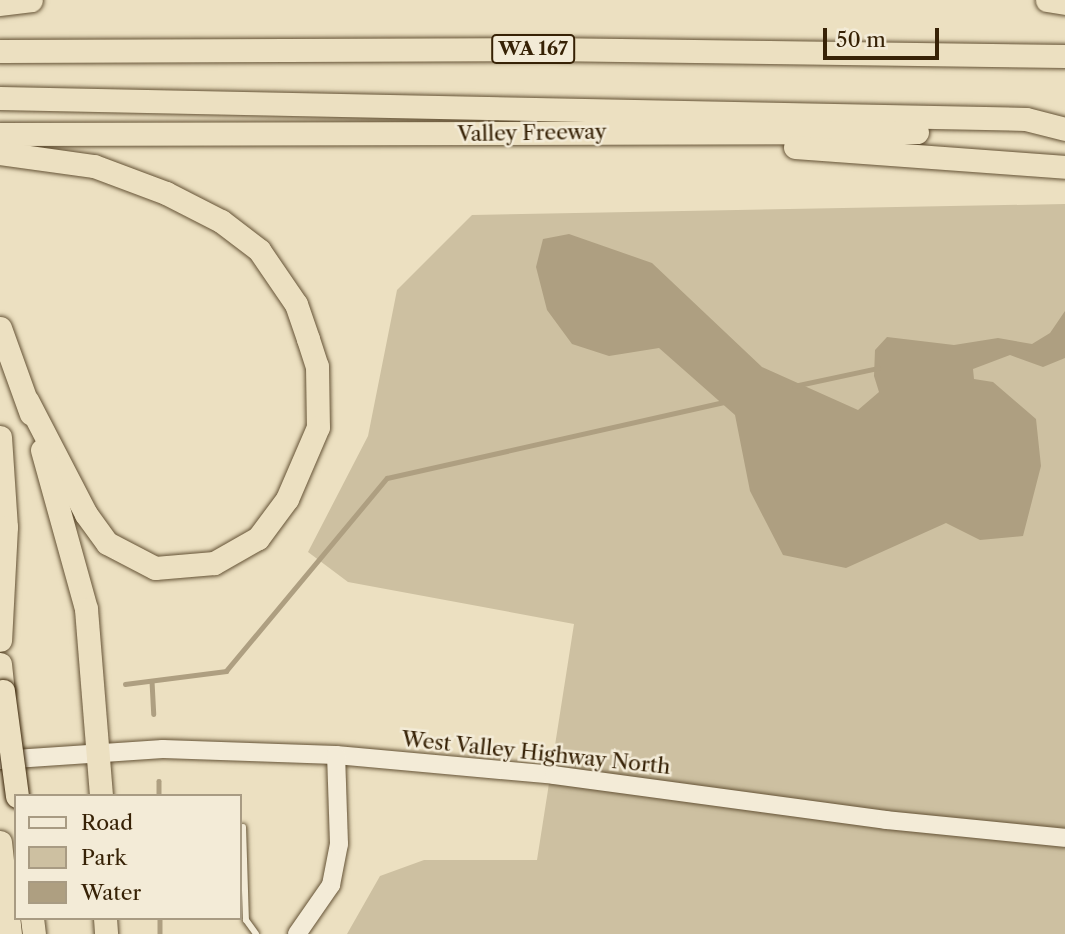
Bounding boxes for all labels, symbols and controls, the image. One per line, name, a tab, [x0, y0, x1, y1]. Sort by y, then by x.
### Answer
scale bar	[827, 14, 942, 58]
text: 50 m	[836, 27, 886, 52]
road number: WA 167	[489, 34, 577, 64]
street label: Valley Freeway	[457, 119, 607, 147]
street label: West Valley Highway North	[399, 726, 673, 780]
legend	[14, 794, 242, 920]
text: Road	[81, 810, 133, 835]
text: Park	[81, 845, 127, 870]
text: Water	[81, 880, 141, 905]

